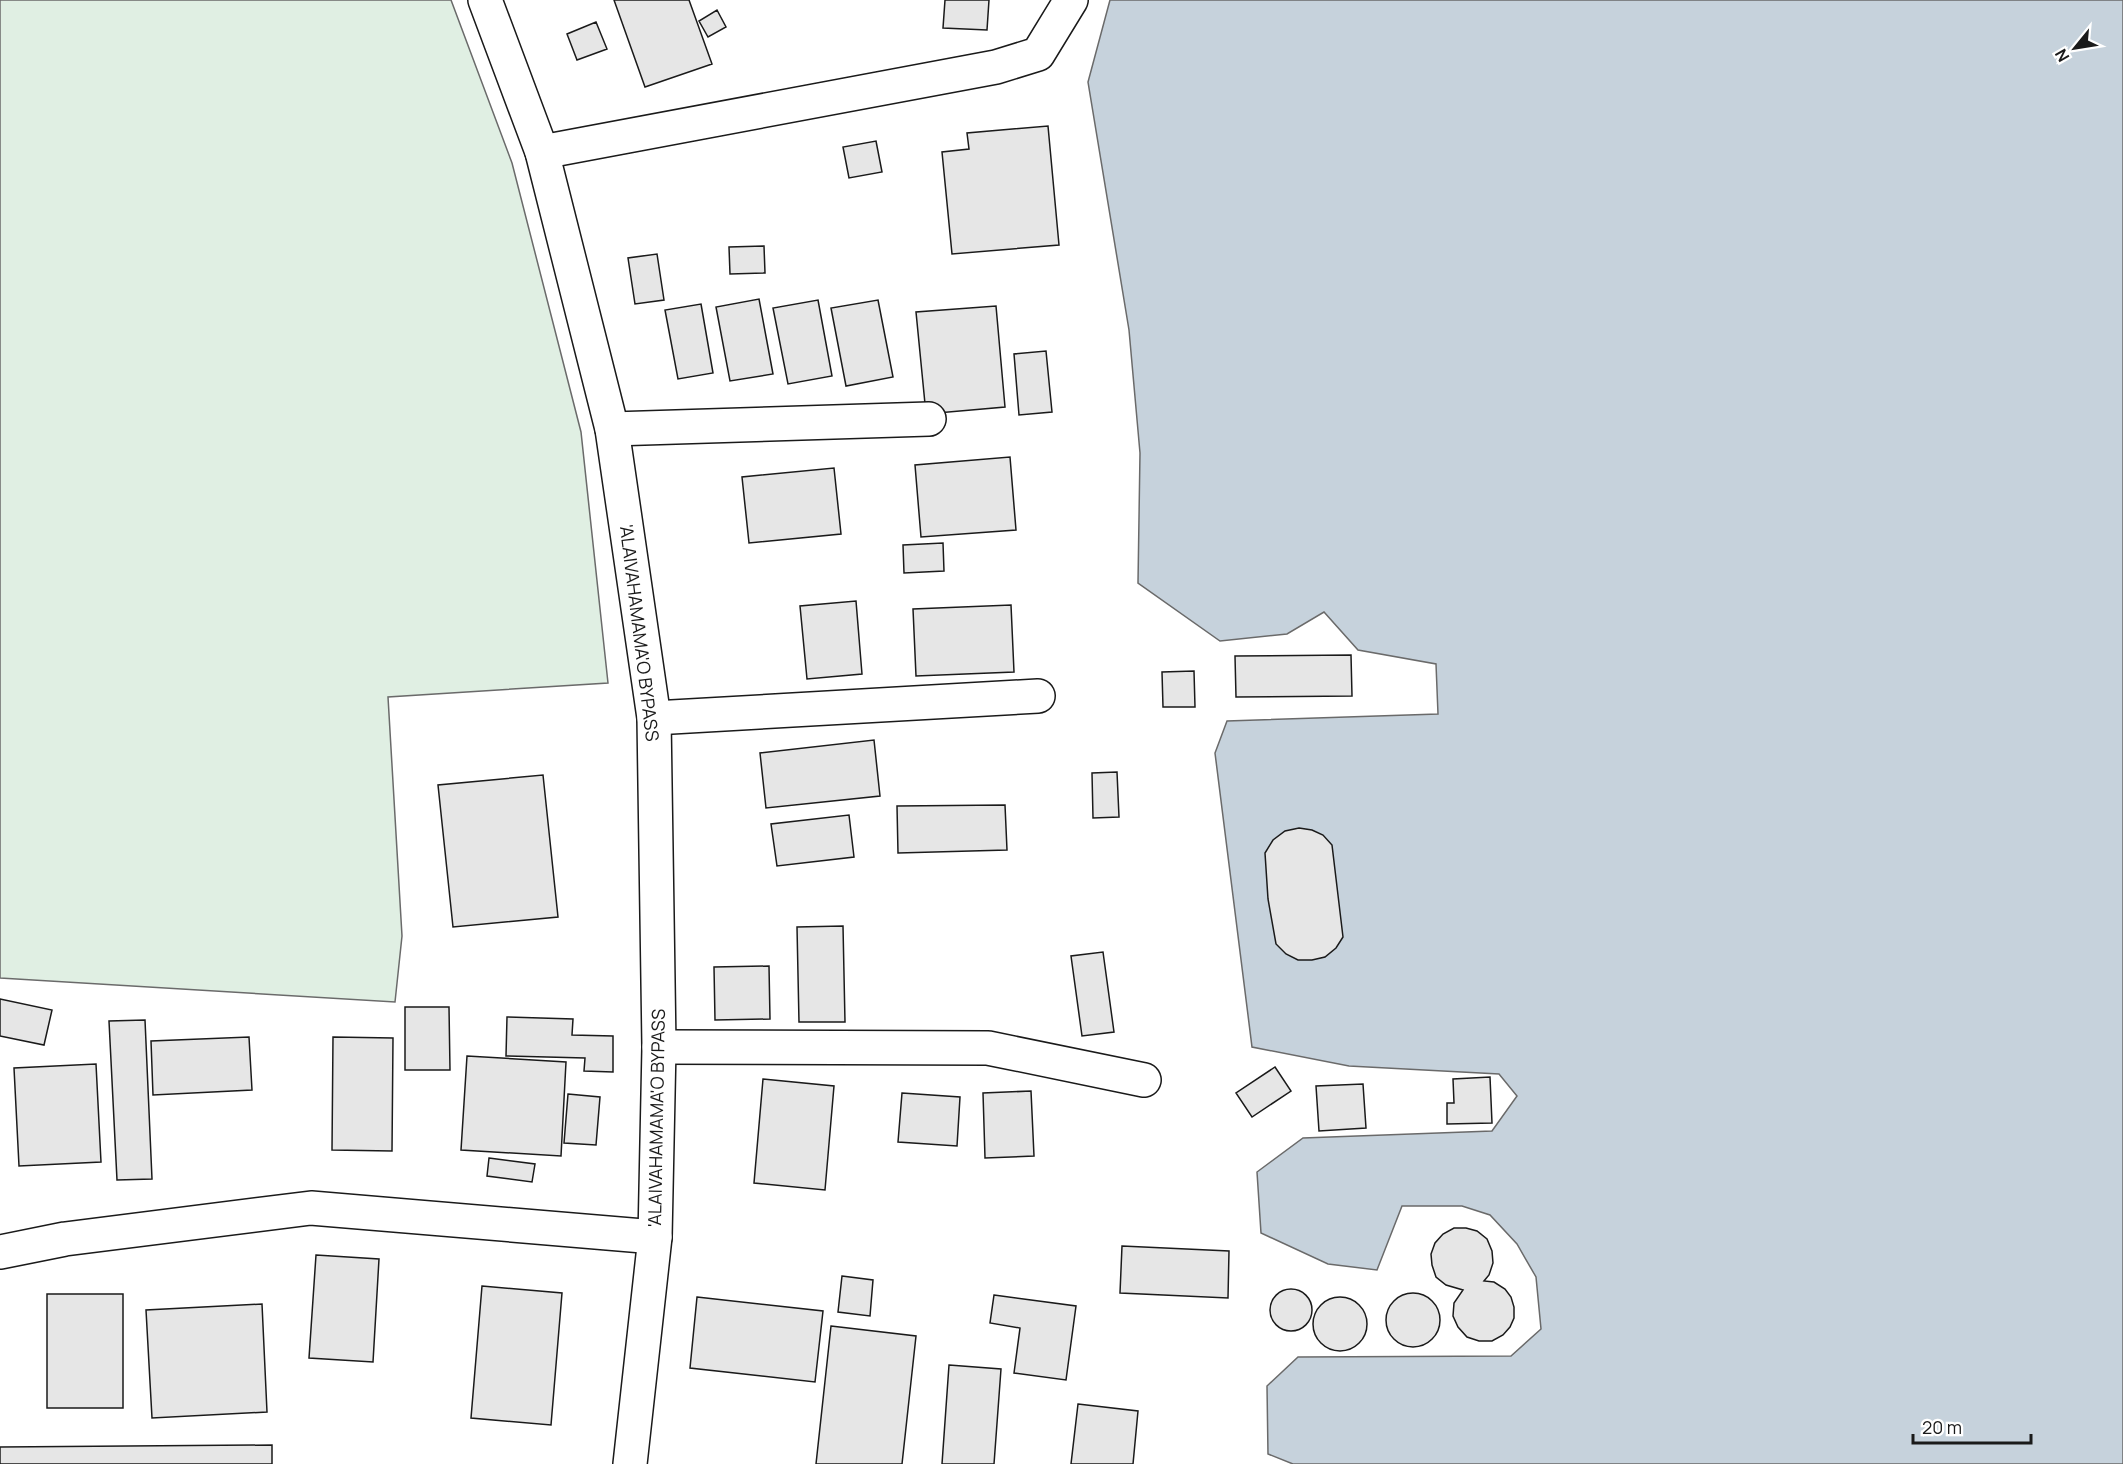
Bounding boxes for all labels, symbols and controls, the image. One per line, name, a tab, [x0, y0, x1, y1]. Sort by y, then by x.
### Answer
north arrow	[2045, 18, 2105, 78]
text: N	[2050, 45, 2074, 66]
street label: 'ALAIVAHAMAMA'O BYPASS	[615, 523, 665, 743]
street label: 'ALAIVAHAMAMA'O BYPASS	[642, 1009, 670, 1227]
scale bar	[1913, 1407, 2032, 1445]
text: 20 m	[1922, 1415, 1962, 1439]

